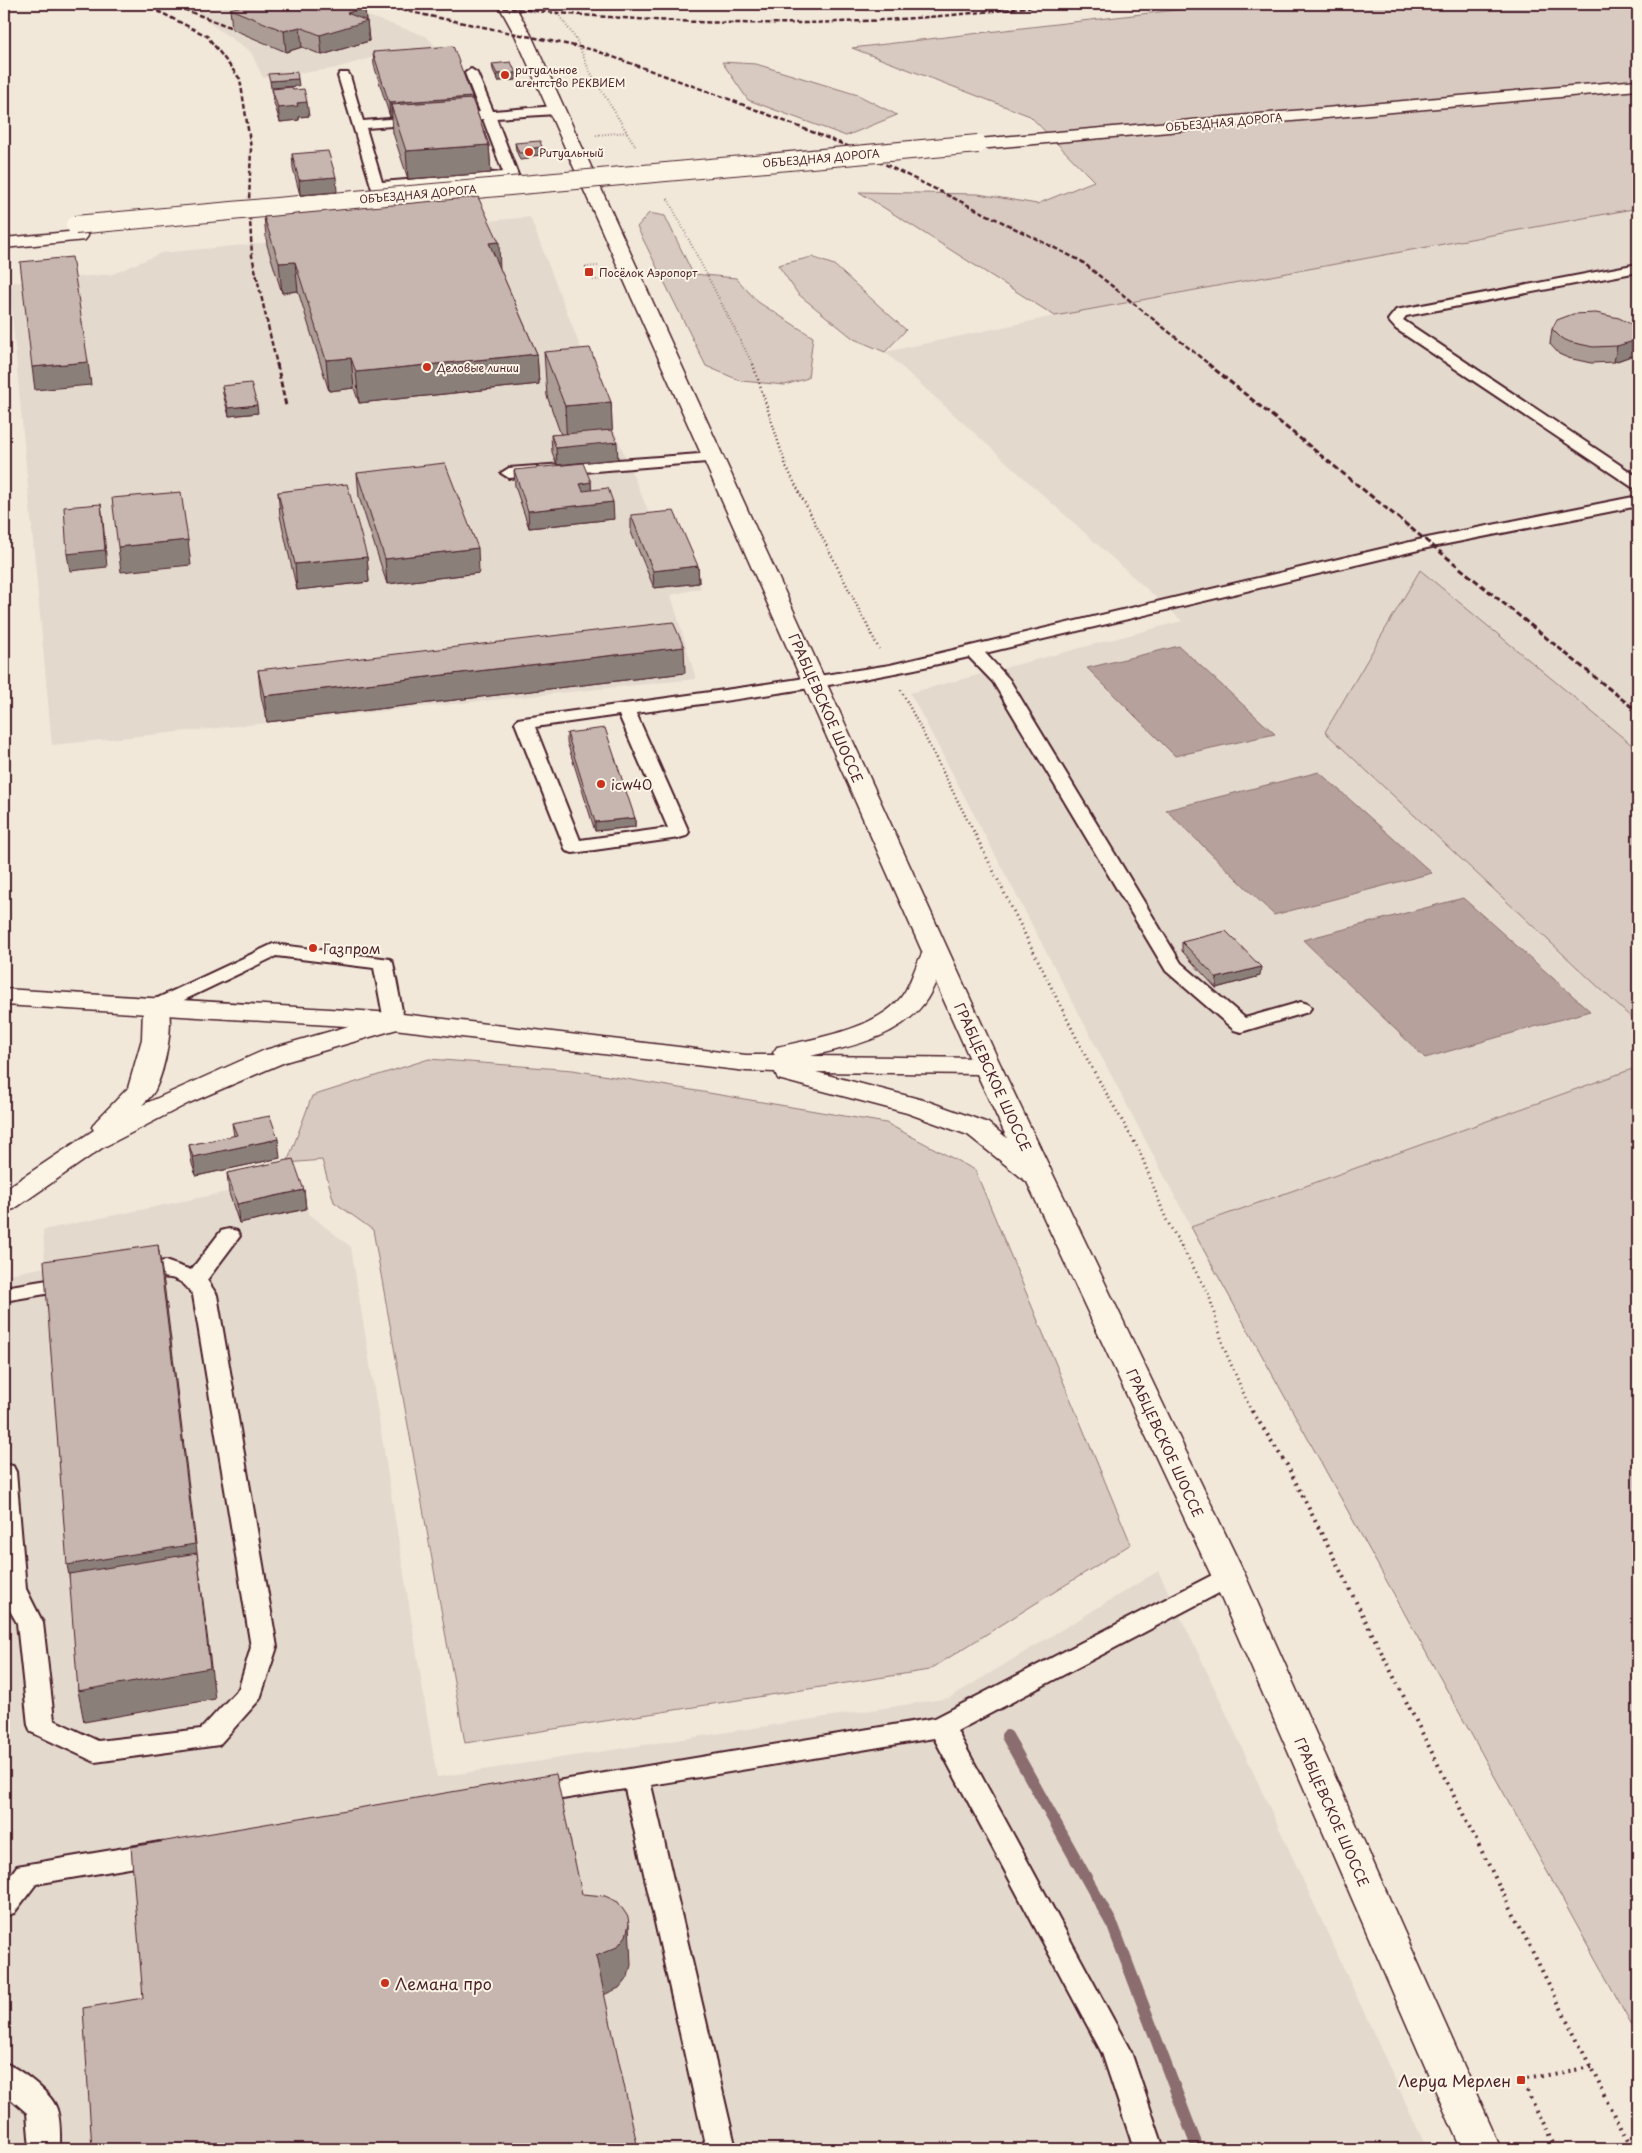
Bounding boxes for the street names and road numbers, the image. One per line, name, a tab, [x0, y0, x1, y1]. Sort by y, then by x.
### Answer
street label: ОБЪЕЗДНАЯ ДОРОГА	[1165, 108, 1283, 136]
street label: ОБЪЕЗДНАЯ ДОРОГА	[762, 144, 880, 172]
street label: ОБЪЕЗДНАЯ ДОРОГА	[359, 180, 477, 208]
street label: ГРАБЦЕВСКОЕ ШОССЕ	[784, 630, 869, 786]
street label: ГРАБЦЕВСКОЕ ШОССЕ	[949, 999, 1037, 1155]
street label: ГРАБЦЕВСКОЕ ШОССЕ	[1121, 1365, 1209, 1521]
street label: ГРАБЦЕВСКОЕ ШОССЕ	[1290, 1734, 1375, 1890]

